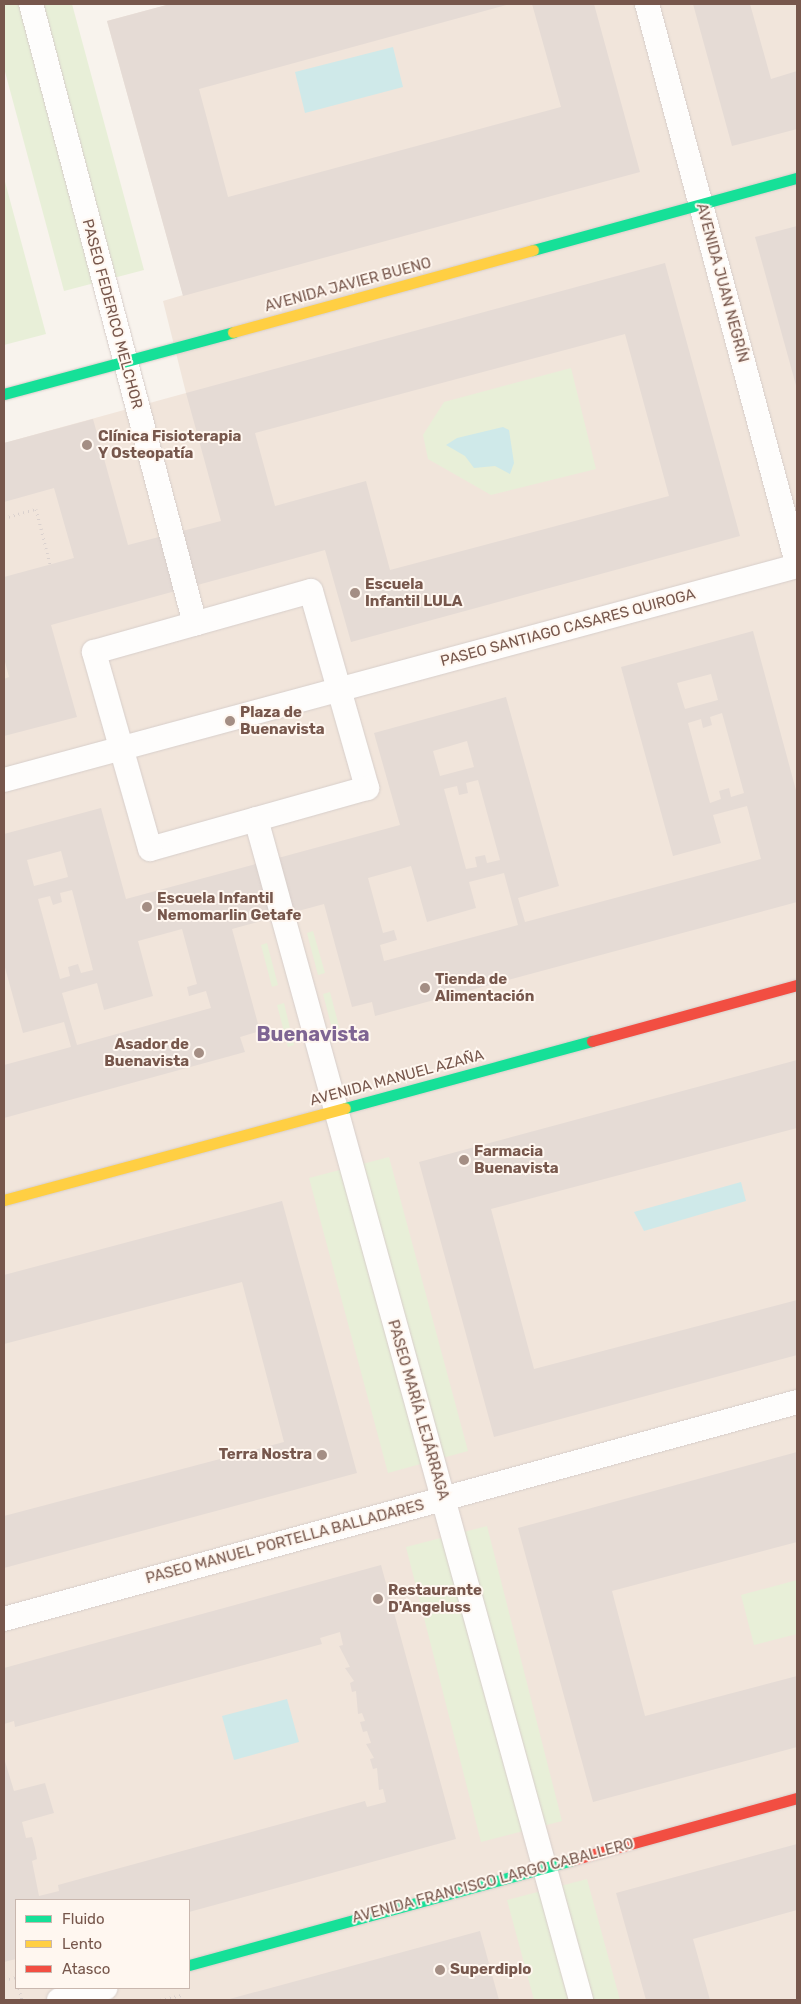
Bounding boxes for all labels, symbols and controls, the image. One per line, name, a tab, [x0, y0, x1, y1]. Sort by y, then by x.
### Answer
street label: AVENIDA JUAN NEGRÍN	[692, 201, 752, 365]
street label: PASEO FEDERICO MELCHOR	[78, 217, 146, 411]
street label: AVENIDA JAVIER BUENO	[263, 254, 433, 316]
place label: Clínica Fisioterapia Y Osteopatía	[98, 427, 241, 462]
marker: Clínica Fisioterapia Y Osteopatía	[80, 438, 94, 452]
place label: Escuela Infantil LULA	[365, 575, 462, 610]
street label: PASEO SANTIAGO CASARES QUIROGA	[439, 585, 697, 671]
marker: Escuela Infantil LULA	[349, 587, 361, 599]
place label: Plaza de Buenavista	[240, 703, 325, 738]
marker: Plaza de Buenavista	[224, 715, 236, 727]
place label: Escuela Infantil Nemomarlin Getafe	[157, 889, 301, 924]
marker: Escuela Infantil Nemomarlin Getafe	[141, 901, 153, 913]
place label: Tienda de Alimentación	[435, 970, 534, 1005]
marker: Tienda de Alimentación	[419, 982, 431, 994]
district label: Buenavista	[257, 1022, 369, 1046]
place label: Asador de Buenavista	[104, 1035, 189, 1070]
street label: AVENIDA MANUEL AZAÑA	[308, 1046, 486, 1110]
marker: Asador de Buenavista	[193, 1047, 205, 1059]
place label: Farmacia Buenavista	[474, 1142, 559, 1177]
marker: Farmacia Buenavista	[458, 1154, 470, 1166]
street label: PASEO MARÍA LEJÁRRAGA	[384, 1318, 452, 1502]
place label: Terra Nostra	[219, 1446, 312, 1464]
marker: Terra Nostra	[316, 1449, 328, 1461]
street label: PASEO MANUEL PORTELLA BALLADARES	[143, 1496, 427, 1588]
place label: Restaurante D'Angeluss	[388, 1581, 482, 1616]
marker: Restaurante D'Angeluss	[372, 1593, 384, 1605]
street label: AVENIDA FRANCISCO LARGO CABALLERO	[350, 1835, 636, 1927]
legend	[15, 1899, 190, 1989]
text: Fluido	[62, 1910, 105, 1928]
text: Lento	[62, 1935, 102, 1953]
text: Atasco	[62, 1960, 110, 1978]
place label: Superdiplo	[450, 1961, 531, 1979]
marker: Superdiplo	[434, 1964, 446, 1976]

